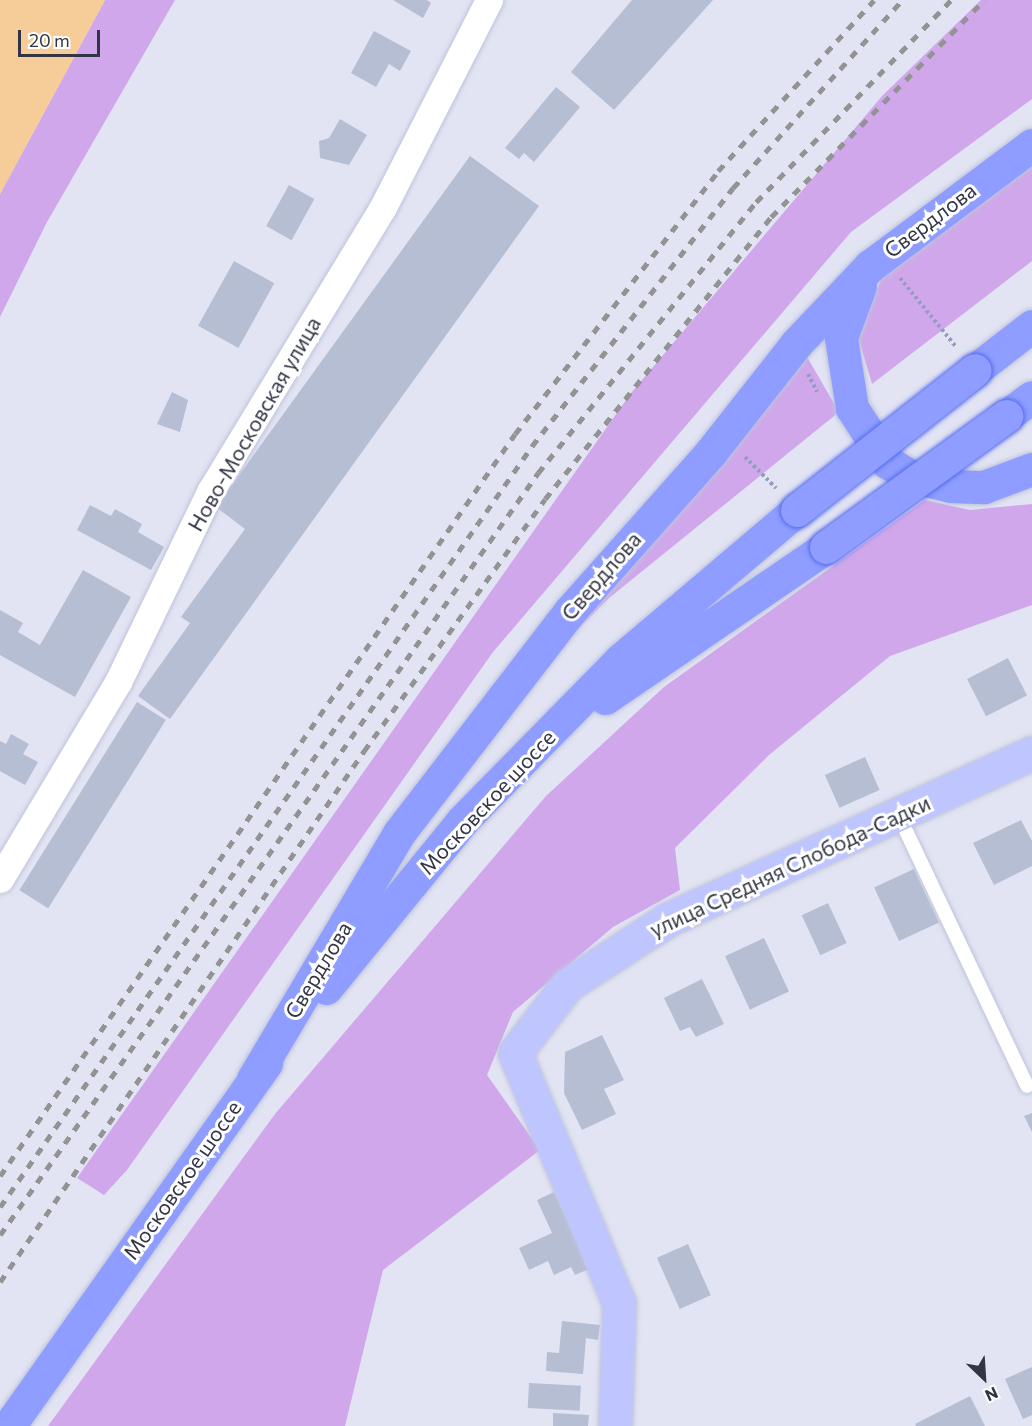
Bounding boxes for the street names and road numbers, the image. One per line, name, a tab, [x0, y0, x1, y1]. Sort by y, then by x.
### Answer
street label: Свердлова	[879, 177, 981, 263]
street label: Ново-Московская улица	[182, 312, 326, 536]
street label: Свердлова	[556, 527, 646, 625]
street label: Московское шоссе	[414, 725, 560, 879]
street label: улица Средняя Слобода-Садки	[646, 790, 934, 942]
street label: Свердлова	[279, 917, 357, 1023]
street label: Московское шоссе	[118, 1096, 246, 1264]

